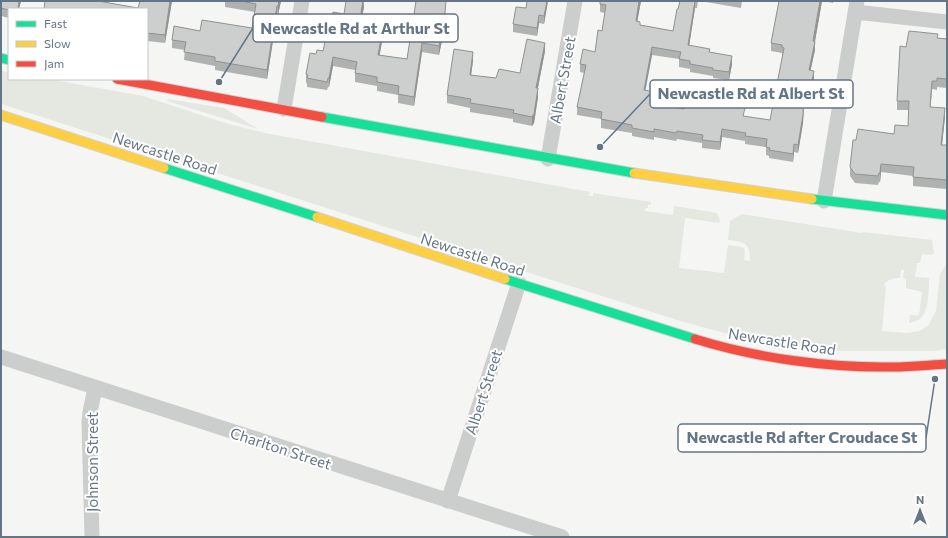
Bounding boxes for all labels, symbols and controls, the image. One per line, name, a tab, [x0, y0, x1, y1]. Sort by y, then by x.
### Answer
legend	[8, 8, 148, 80]
callout: Newcastle Rd at Arthur St	[253, 14, 458, 42]
text: Fast	[44, 16, 67, 30]
text: Newcastle Rd at Arthur St	[260, 18, 450, 37]
street label: Albert Street	[545, 35, 579, 125]
text: Slow	[44, 36, 71, 50]
text: Jam	[44, 56, 64, 71]
callout: Newcastle Rd at Albert St	[650, 80, 853, 108]
text: Newcastle Rd at Albert St	[658, 83, 845, 102]
street label: Newcastle Road	[111, 128, 219, 178]
street label: Newcastle Road	[419, 229, 527, 279]
street label: Newcastle Road	[727, 324, 837, 358]
street label: Albert Street	[461, 347, 505, 437]
street label: Johnson Street	[83, 412, 101, 512]
street label: Charlton Street	[228, 423, 334, 473]
callout: Newcastle Rd after Croudace St	[678, 424, 926, 452]
text: Newcastle Rd after Croudace St	[686, 427, 918, 446]
north arrow	[900, 490, 940, 530]
text: N	[916, 493, 924, 506]

